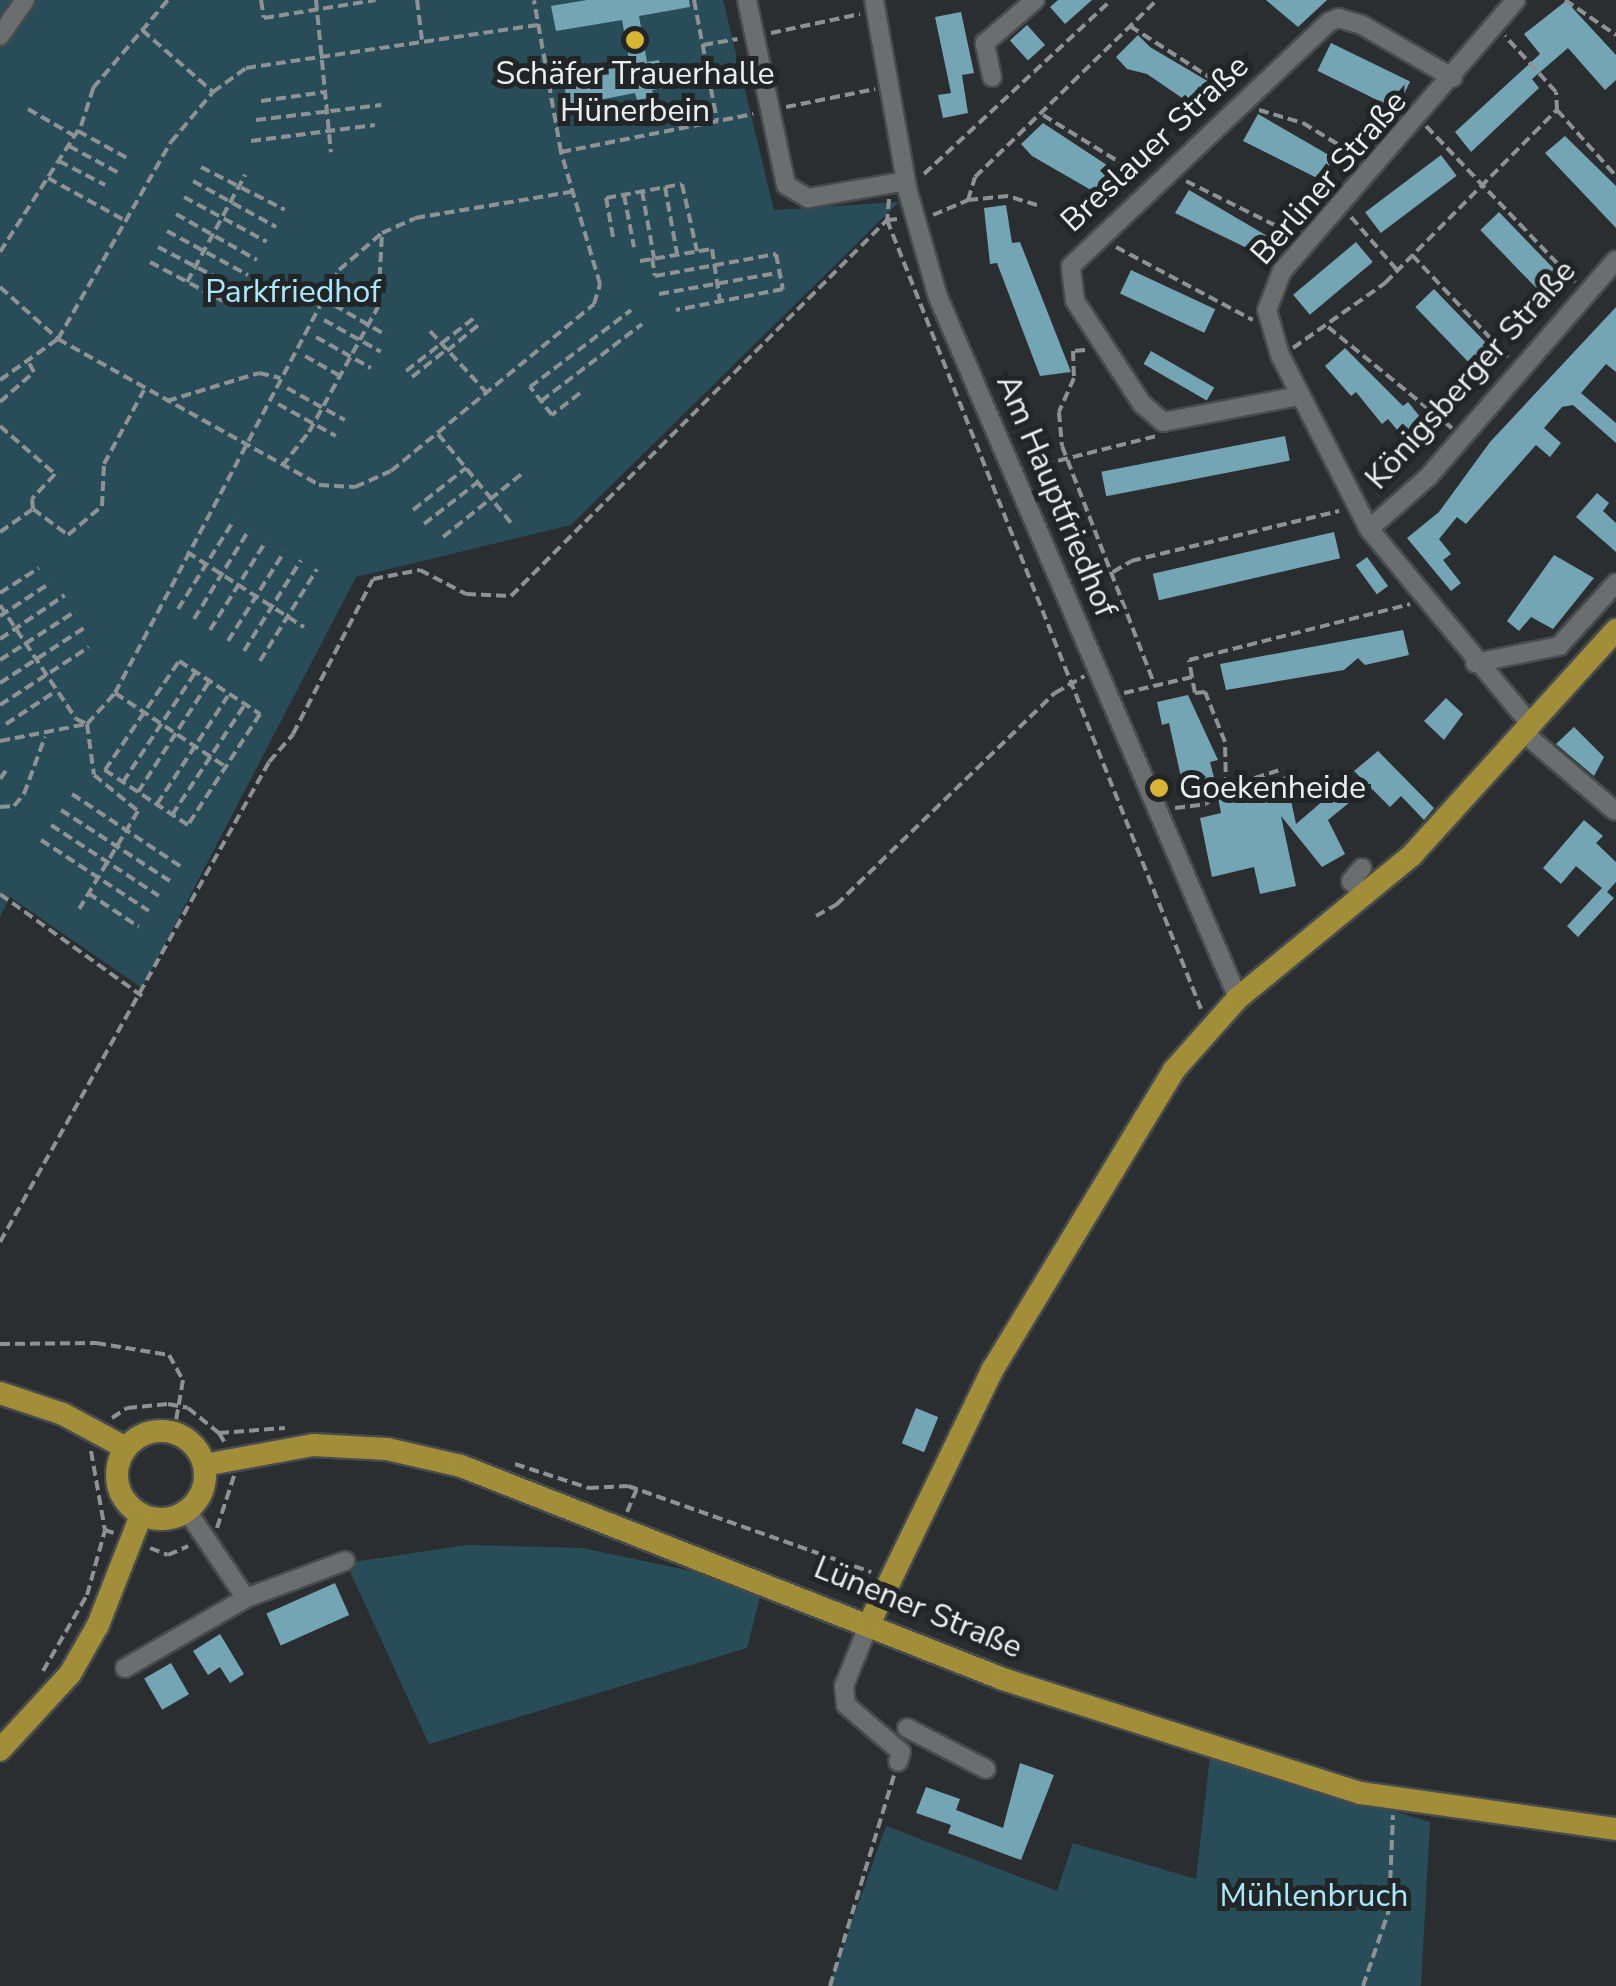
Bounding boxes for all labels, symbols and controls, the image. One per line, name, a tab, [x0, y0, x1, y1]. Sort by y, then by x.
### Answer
marker: Schäfer Trauerhalle Hünerbein	[624, 29, 646, 51]
street label: Breslauer Straße	[1053, 47, 1257, 241]
place label: Schäfer Trauerhalle Hünerbein	[496, 56, 774, 131]
street label: Berliner Straße	[1243, 83, 1415, 273]
street label: Königsberger Straße	[1358, 252, 1584, 498]
park label: Parkfriedhof	[205, 273, 381, 311]
street label: Am Hauptfriedhof	[988, 369, 1124, 623]
place label: Goekenheide	[1179, 769, 1366, 807]
marker: Goekenheide	[1148, 777, 1170, 799]
street label: Lünener Straße	[808, 1549, 1028, 1667]
park label: Mühlenbruch	[1219, 1877, 1409, 1915]

